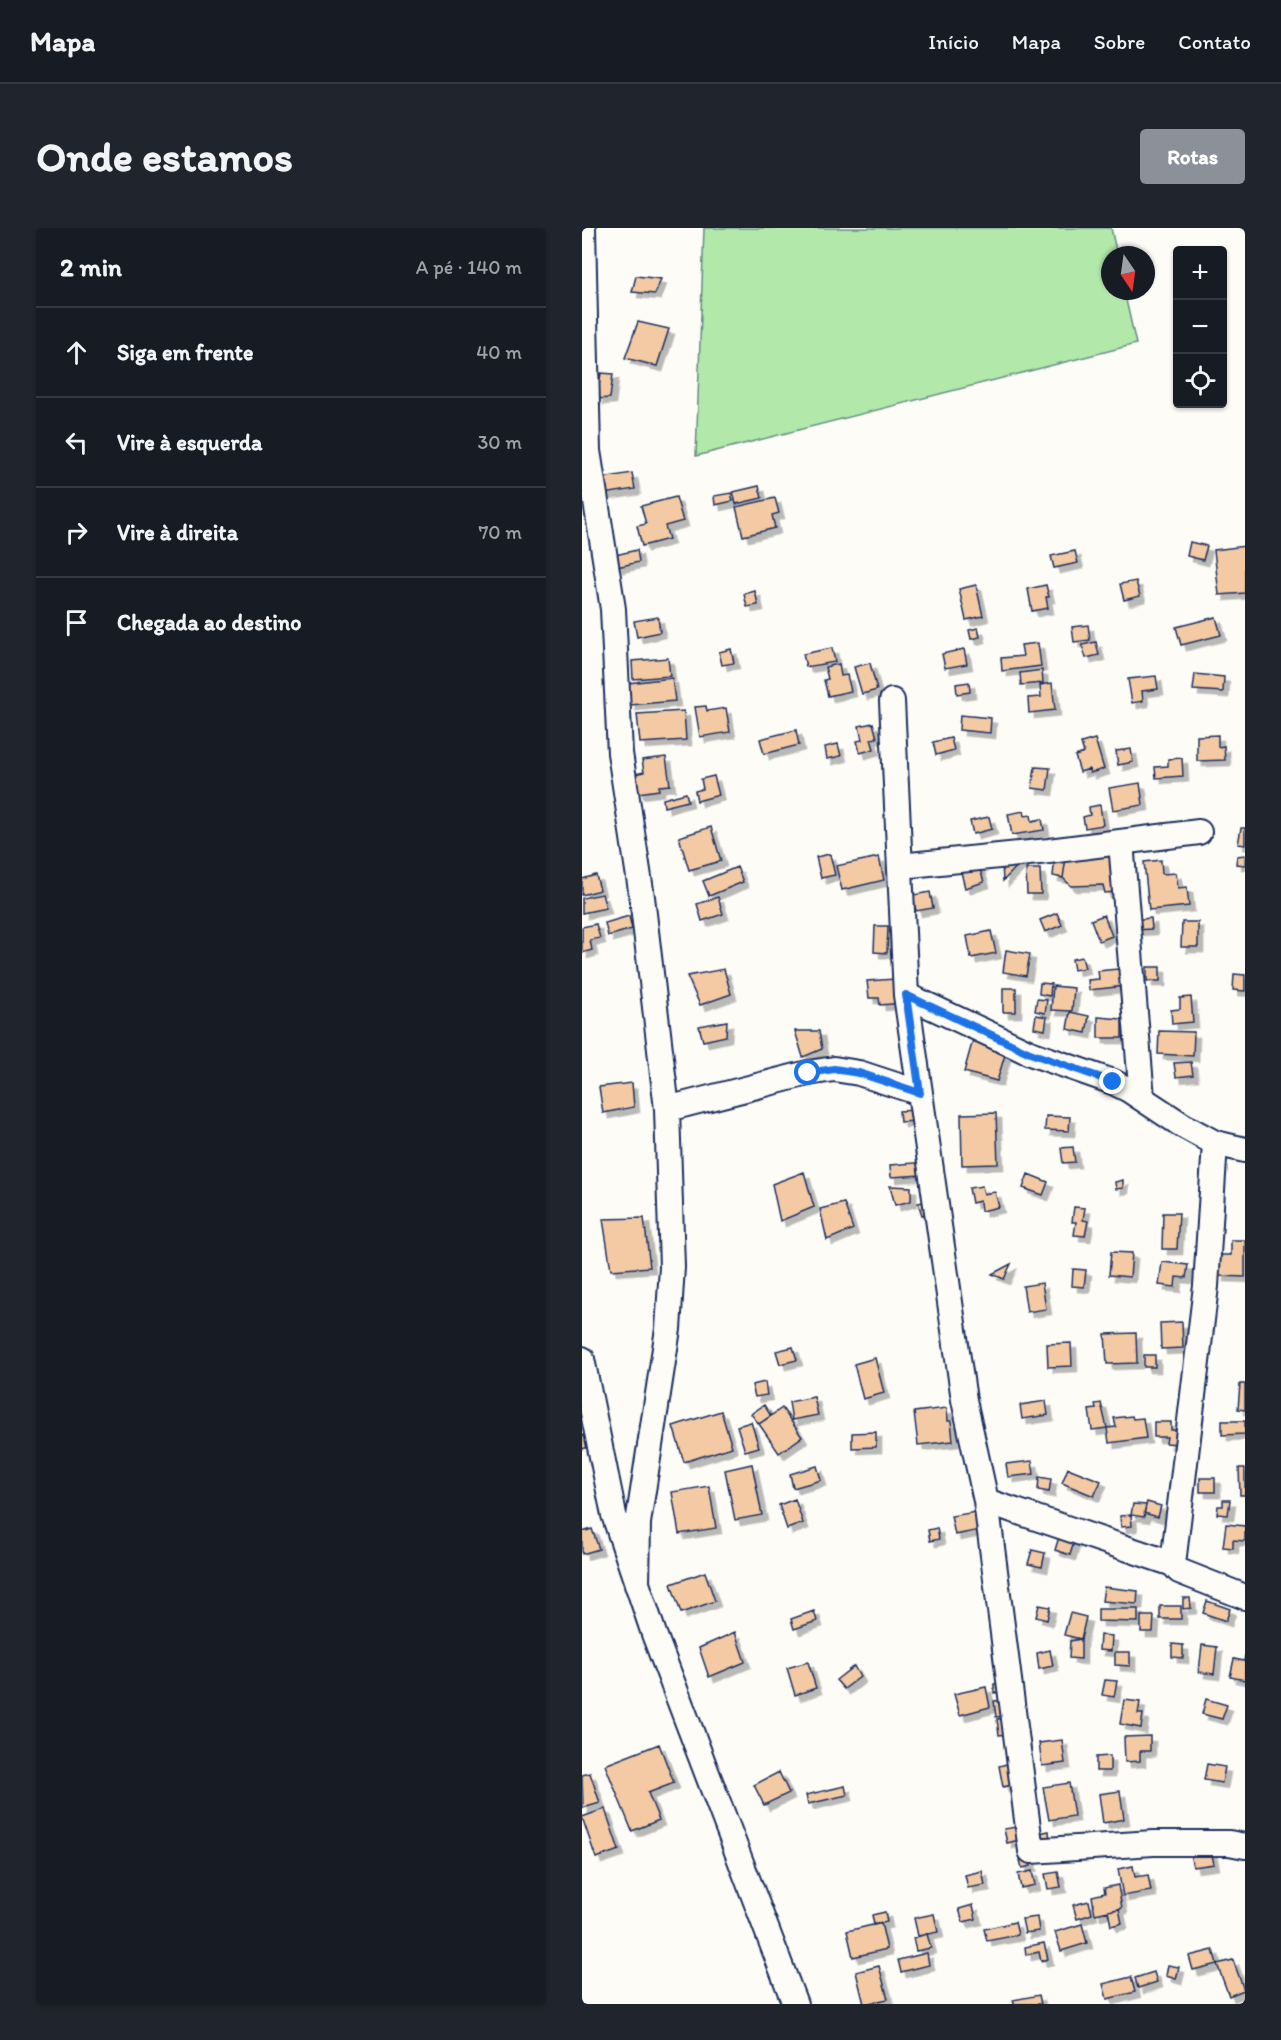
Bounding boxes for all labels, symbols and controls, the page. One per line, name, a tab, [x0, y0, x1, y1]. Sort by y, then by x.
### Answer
text: Mapa	[30, 24, 95, 58]
text: Início	[928, 29, 979, 54]
text: Mapa	[1012, 29, 1061, 54]
text: Sobre	[1094, 29, 1145, 54]
text: Contato	[1178, 29, 1251, 54]
button: Rotas	[1140, 129, 1245, 184]
text: Onde estamos	[36, 131, 293, 182]
north arrow	[1101, 246, 1155, 300]
map controls	[1173, 246, 1227, 408]
button: +	[1173, 246, 1227, 300]
text: 2 min	[60, 251, 122, 283]
text: A pé · 140 m	[416, 255, 522, 279]
button: −	[1173, 300, 1227, 354]
icon: ahead	[60, 336, 93, 369]
text: Siga em frente	[117, 339, 253, 366]
text: 40 m	[476, 340, 522, 364]
button: locate	[1173, 354, 1227, 408]
icon: left	[60, 426, 93, 459]
text: Vire à esquerda	[117, 429, 262, 456]
text: 30 m	[477, 430, 522, 454]
icon: right	[60, 516, 93, 549]
text: Vire à direita	[117, 519, 238, 546]
text: 70 m	[478, 520, 522, 544]
icon: arrive	[60, 606, 93, 639]
text: Chegada ao destino	[117, 609, 301, 636]
route start	[794, 1059, 820, 1085]
route end	[1099, 1068, 1125, 1094]

